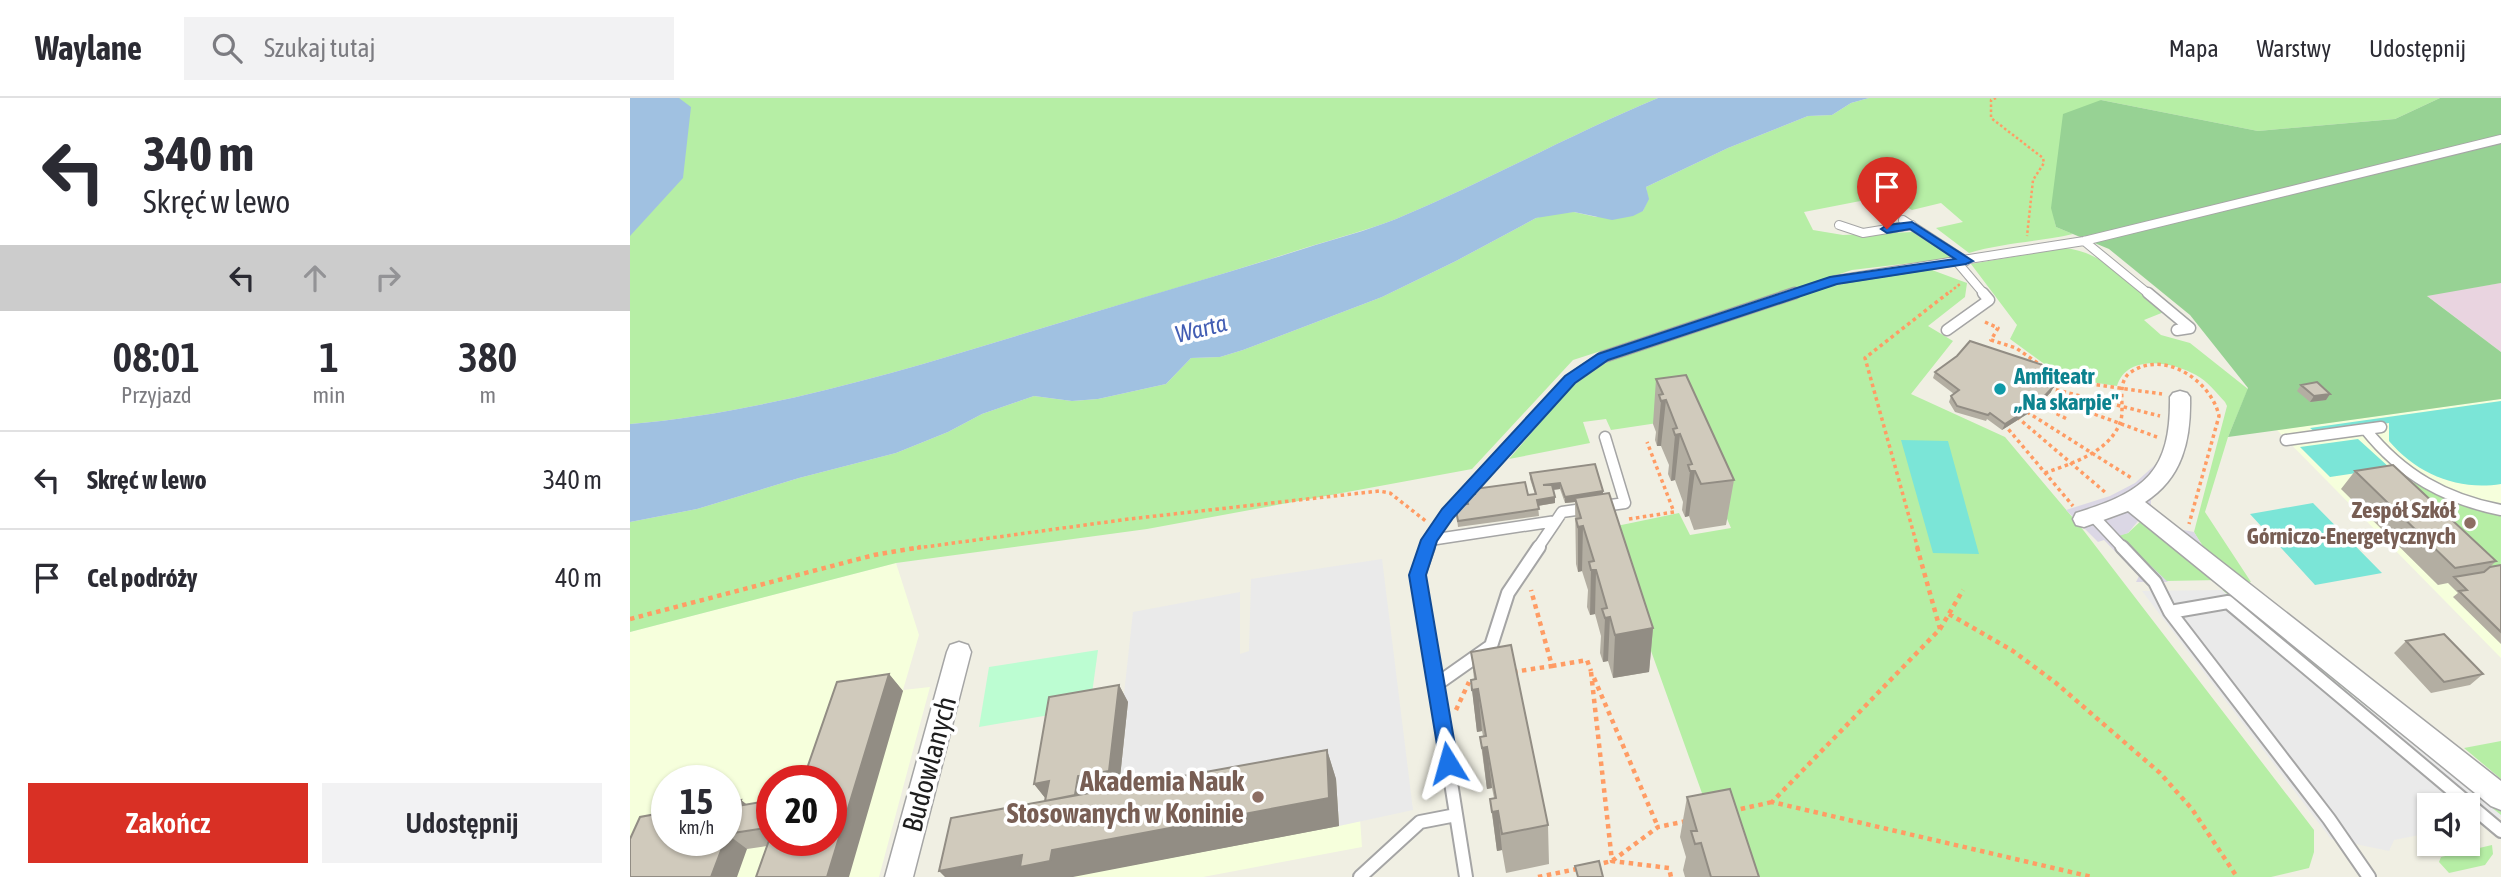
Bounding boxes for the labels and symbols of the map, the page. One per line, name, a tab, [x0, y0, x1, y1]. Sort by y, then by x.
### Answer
pin	[1857, 157, 1917, 229]
water label: Warta	[1172, 309, 1230, 348]
place label: Amfiteatr ,,Na skarpie''	[2013, 363, 2119, 415]
marker: Amfiteatr ,,Na skarpie''	[1992, 381, 2008, 397]
place label: Zespół Szkół Górniczo-Energetycznych	[2247, 497, 2457, 549]
marker: Zespół Szkół Górniczo-Energetycznych	[2462, 515, 2478, 531]
street label: Budowlanych	[896, 693, 962, 835]
position arrow	[1411, 726, 1485, 800]
speed limit sign: 20	[756, 765, 847, 856]
place label: Akademia Nauk Stosowanych w Koninie	[1007, 765, 1245, 829]
marker: Akademia Nauk Stosowanych w Koninie	[1250, 789, 1266, 805]

